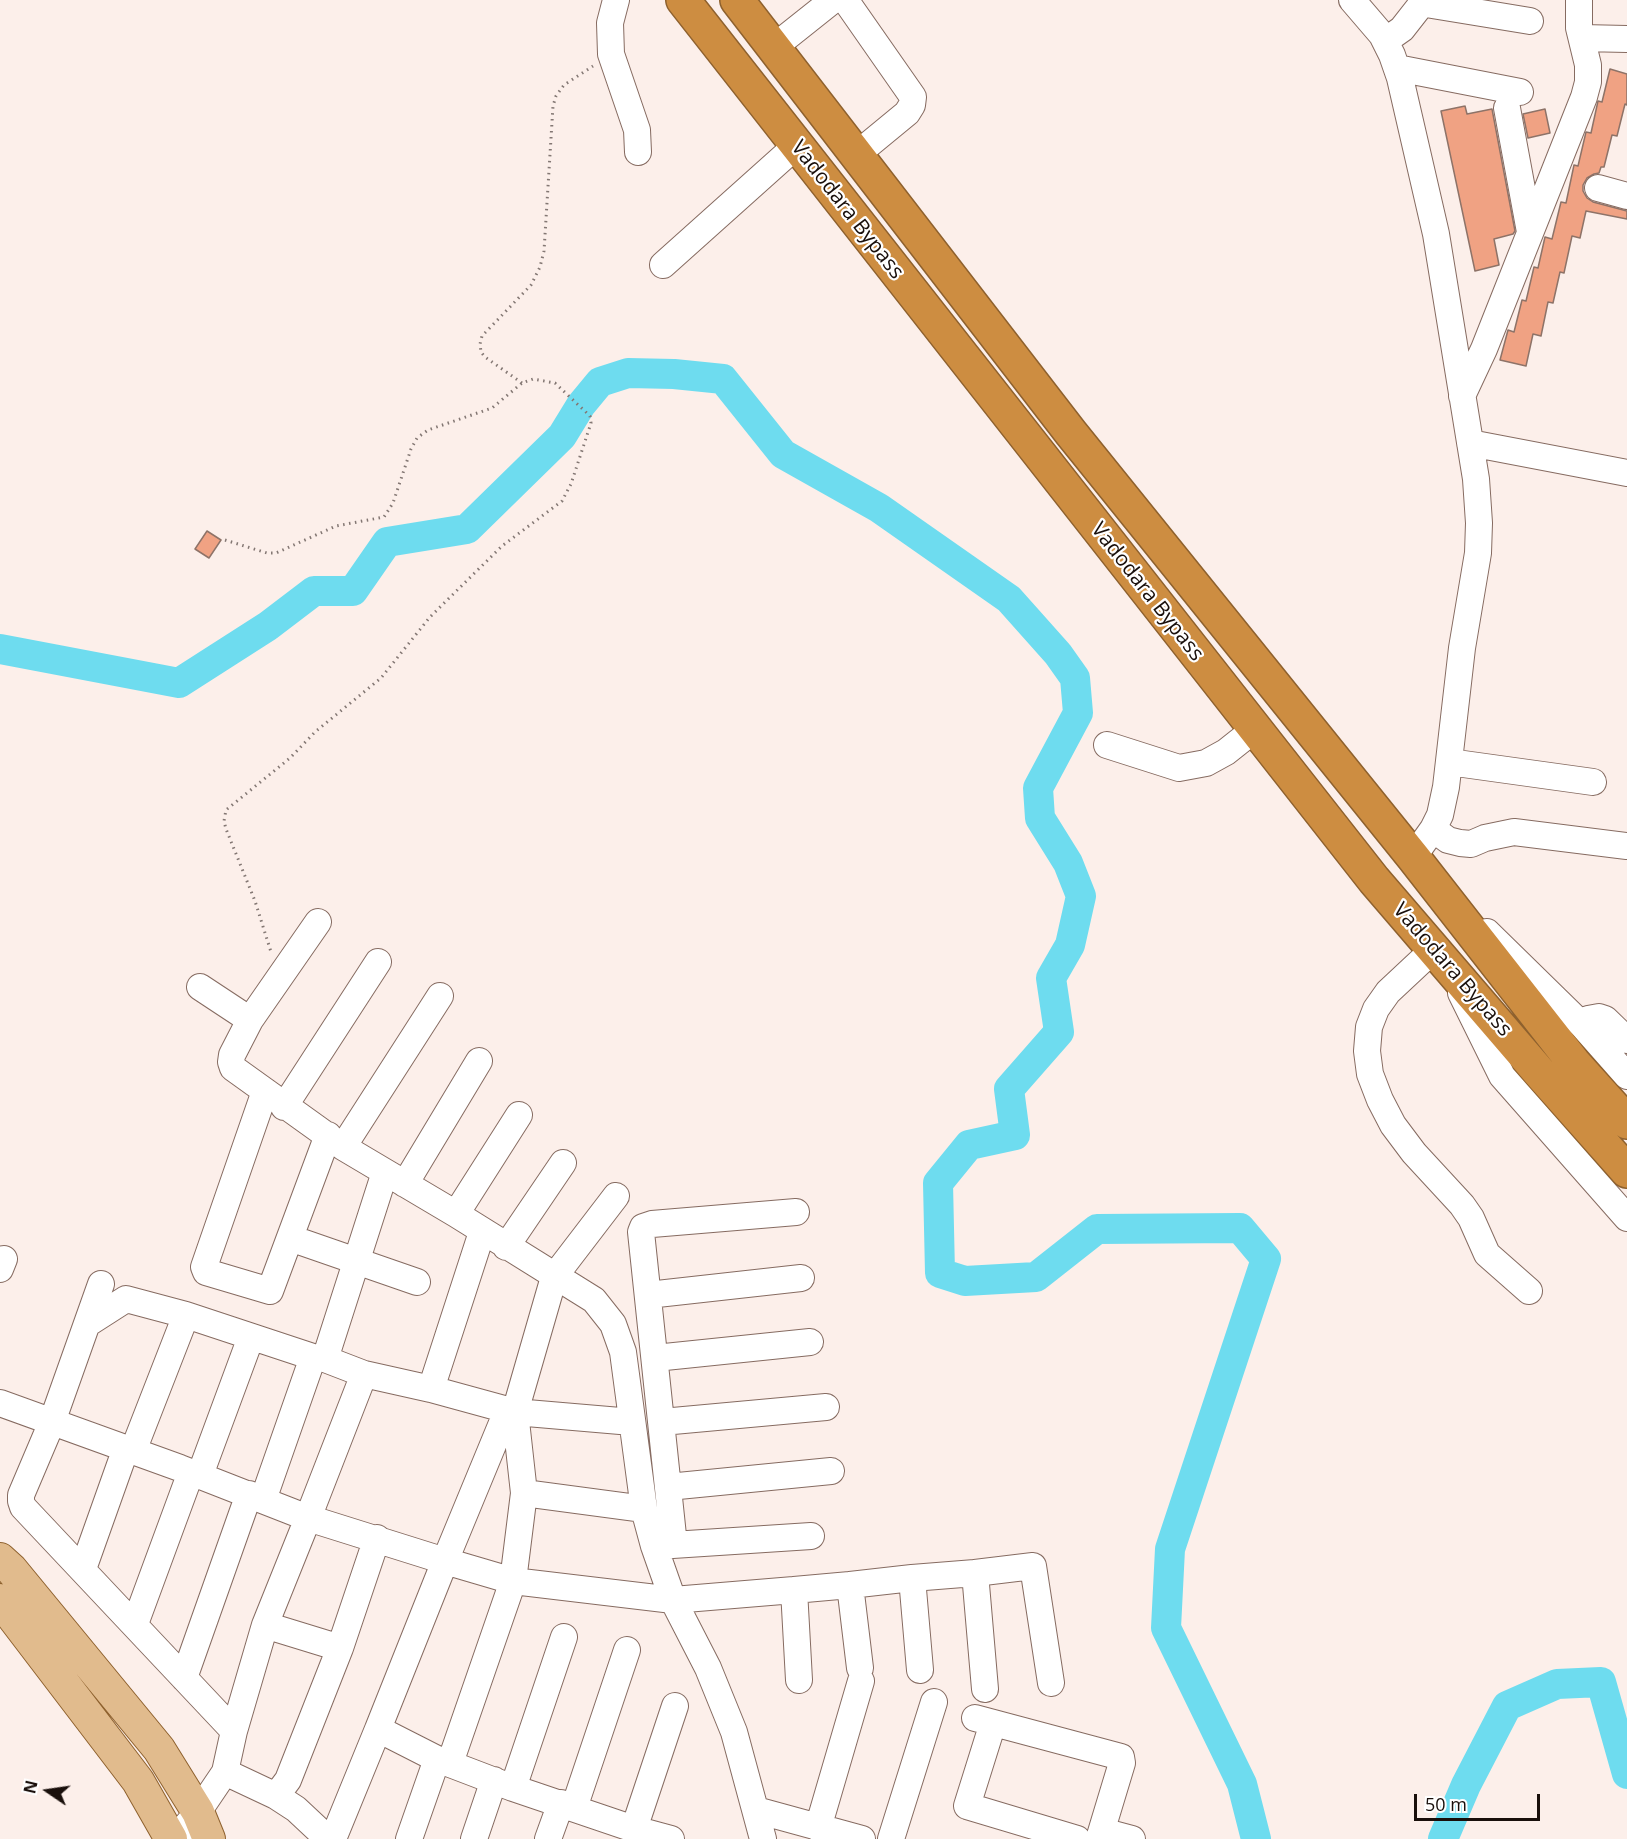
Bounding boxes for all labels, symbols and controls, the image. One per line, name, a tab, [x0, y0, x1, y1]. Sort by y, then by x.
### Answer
street label: Vadodara Bypass	[785, 136, 909, 284]
street label: Vadodara Bypass	[1085, 518, 1209, 666]
street label: Vadodara Bypass	[1387, 898, 1517, 1042]
north arrow	[18, 1761, 78, 1821]
text: N	[18, 1778, 43, 1796]
scale bar	[1417, 1782, 1543, 1820]
text: 50 m	[1425, 1792, 1467, 1816]

